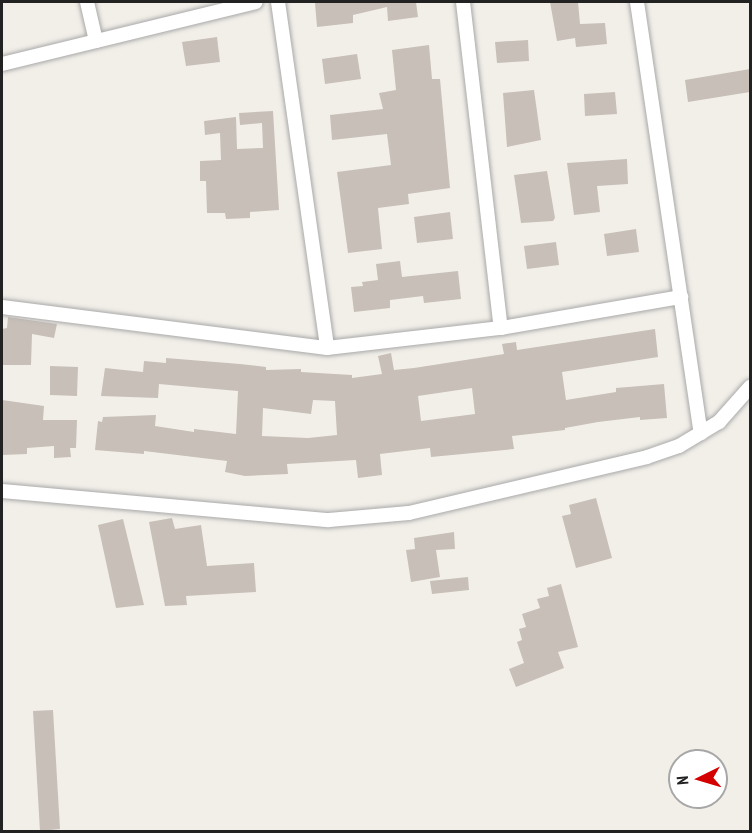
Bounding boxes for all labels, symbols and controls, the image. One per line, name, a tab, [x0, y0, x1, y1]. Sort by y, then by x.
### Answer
north arrow	[668, 749, 728, 809]
text: N	[672, 775, 692, 786]

